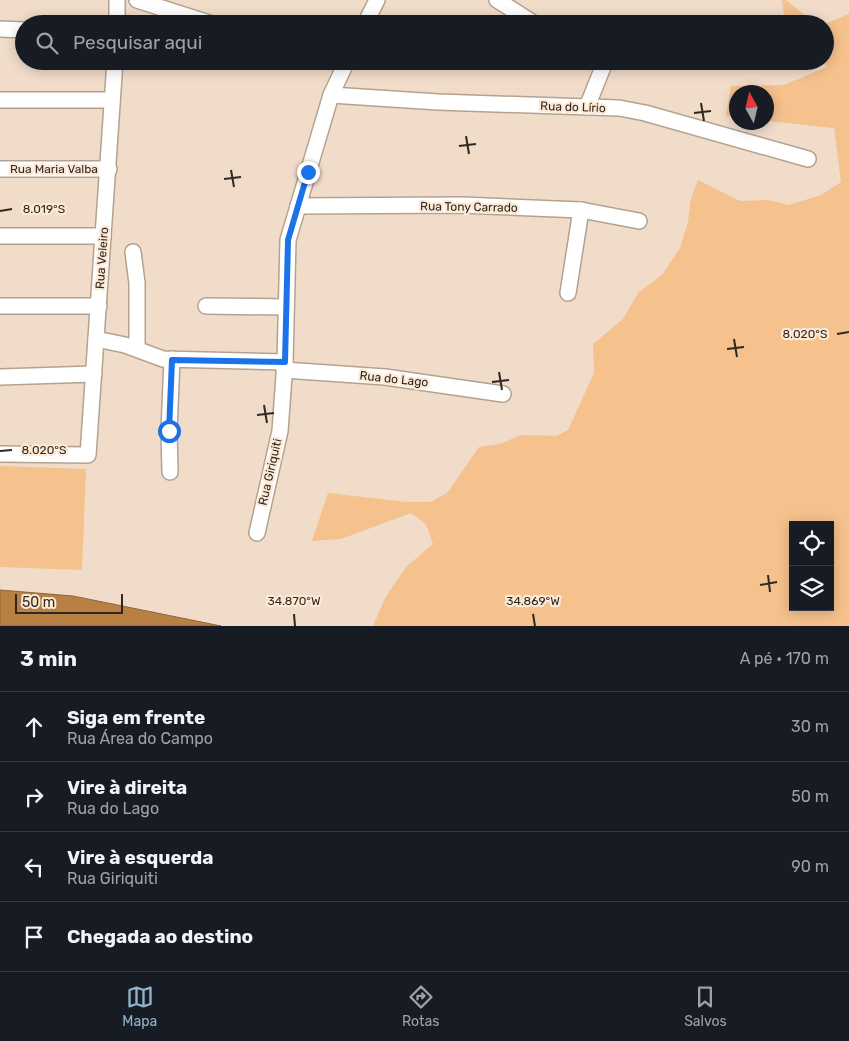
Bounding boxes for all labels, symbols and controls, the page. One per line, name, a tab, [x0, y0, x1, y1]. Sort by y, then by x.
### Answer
search box	[15, 15, 834, 70]
icon: search	[33, 29, 61, 57]
text: Pesquisar aqui	[73, 31, 202, 54]
north arrow	[729, 85, 774, 130]
street label: Rua do Lírio	[540, 99, 606, 115]
route end	[297, 161, 320, 184]
street label: Rua Maria Valba	[10, 162, 98, 176]
street label: Rua Tony Carrado	[420, 199, 518, 215]
text: 8.019°S	[23, 202, 65, 216]
street label: Rua Veleiro	[93, 226, 111, 289]
text: 8.020°S	[783, 327, 827, 341]
street label: Rua do Lago	[359, 368, 429, 390]
route start	[158, 420, 181, 443]
street label: Rua Giriquiti	[256, 437, 284, 507]
text: 8.020°S	[22, 443, 66, 457]
map controls	[789, 521, 834, 611]
button: locate	[789, 521, 834, 566]
button: layers	[789, 566, 834, 611]
scale bar	[15, 591, 122, 614]
text: 50 m	[22, 594, 55, 611]
text: 34.870°W	[267, 594, 321, 608]
text: 34.869°W	[506, 594, 560, 608]
text: 3 min	[20, 646, 77, 671]
text: A pé · 170 m	[740, 649, 829, 668]
text: Siga em frente	[67, 706, 205, 729]
icon: ahead	[20, 713, 48, 741]
text: 30 m	[791, 717, 829, 736]
text: Rua Área do Campo	[67, 729, 213, 748]
text: Vire à direita	[67, 776, 187, 799]
icon: right	[20, 783, 48, 811]
text: 50 m	[791, 787, 829, 806]
text: Rua do Lago	[67, 799, 159, 818]
text: Vire à esquerda	[67, 846, 214, 869]
icon: left	[20, 853, 48, 881]
text: 90 m	[791, 857, 829, 876]
text: Rua Giriquiti	[67, 869, 158, 888]
icon: arrive	[20, 923, 48, 951]
text: Chegada ao destino	[67, 925, 253, 948]
tab: Mapa	[122, 983, 157, 1030]
tab: Rotas	[402, 983, 439, 1030]
tab: Salvos	[684, 983, 727, 1030]

